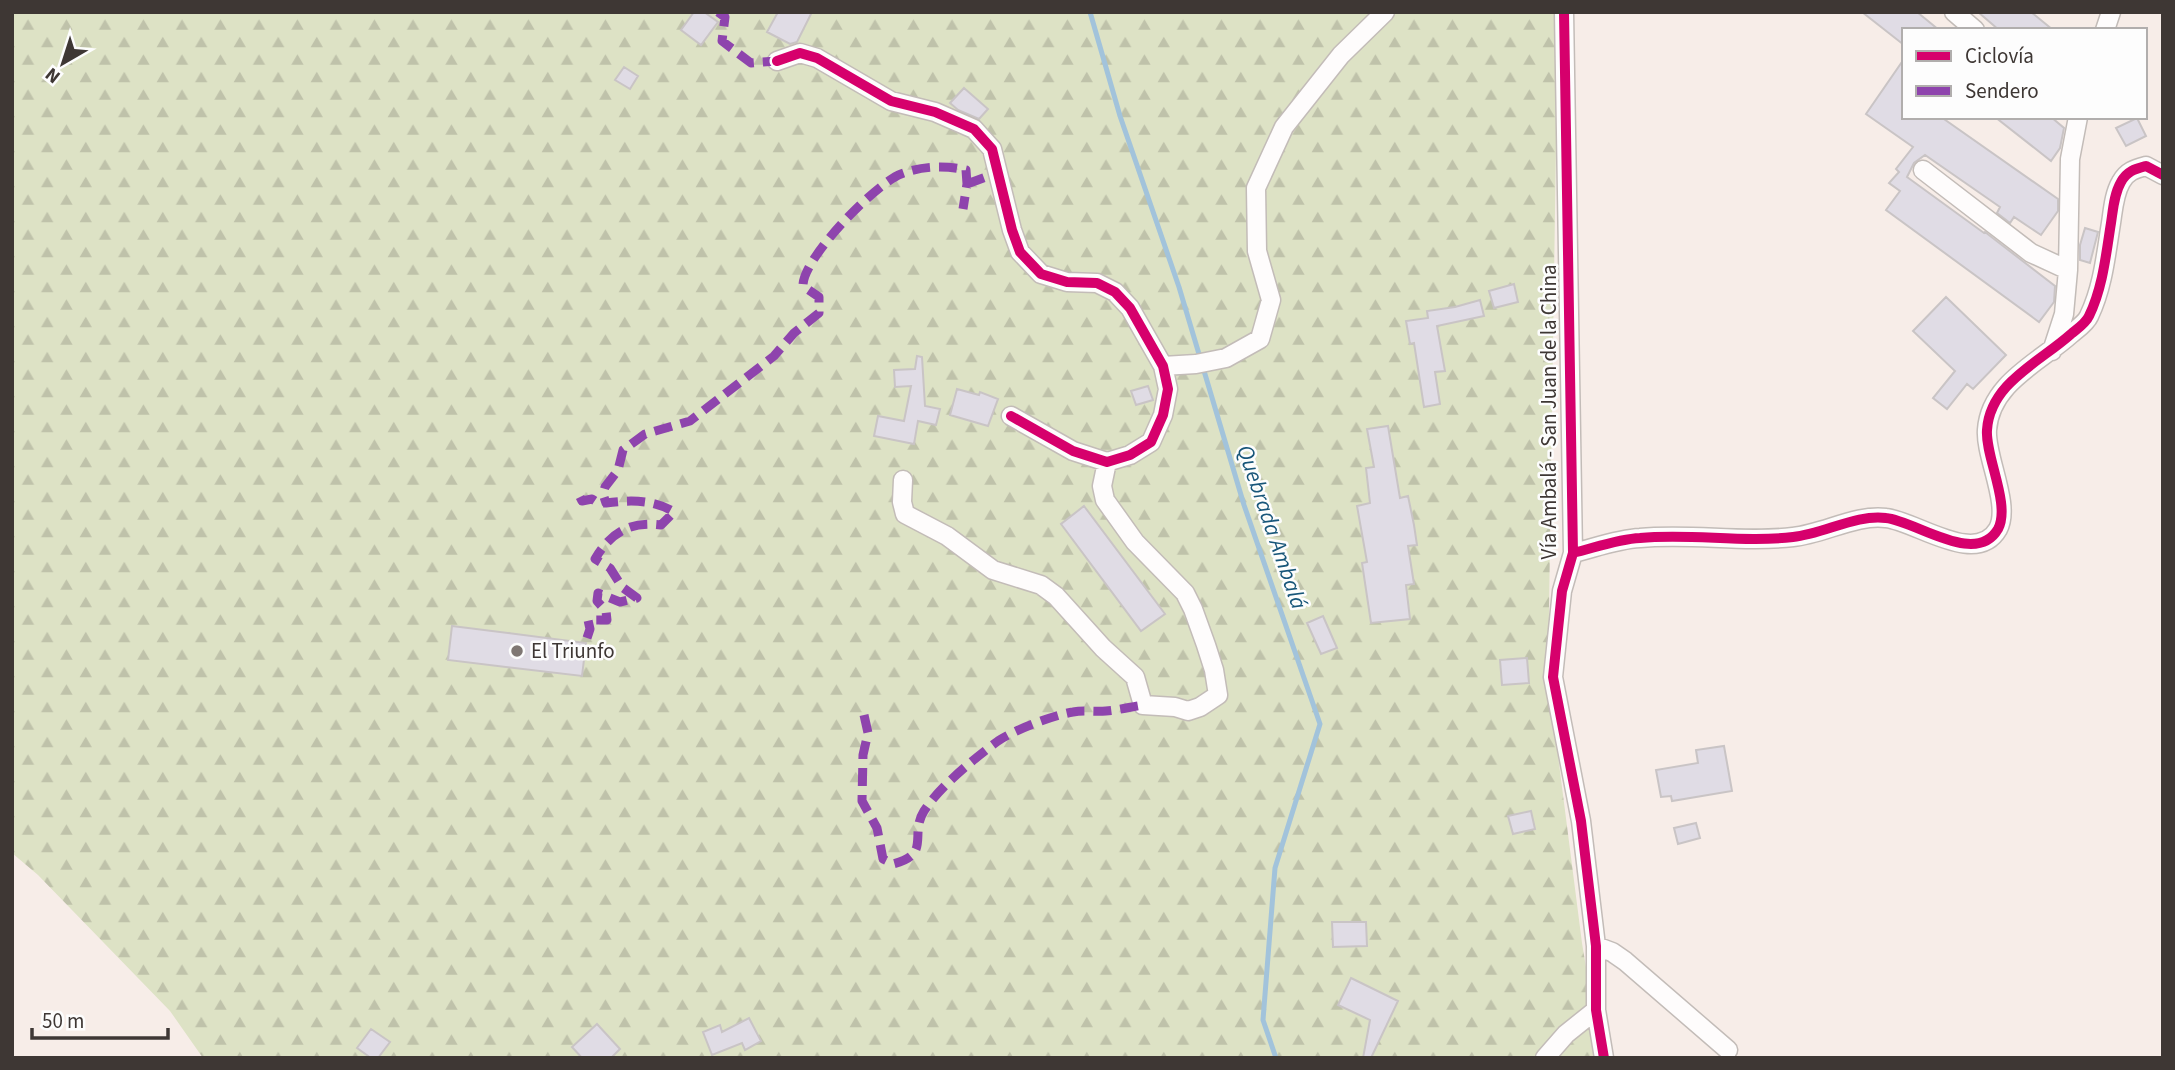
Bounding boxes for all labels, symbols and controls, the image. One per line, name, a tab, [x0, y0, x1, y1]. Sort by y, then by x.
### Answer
north arrow	[28, 28, 98, 98]
legend	[1902, 28, 2147, 119]
text: Ciclovía	[1965, 41, 2034, 71]
text: N	[40, 61, 67, 90]
text: Sendero	[1965, 76, 2039, 106]
street label: Vía Ambalá - San Juan de la China	[1534, 265, 1564, 559]
water label: Quebrada Ambalá	[1228, 440, 1316, 614]
place label: El Triunfo	[531, 636, 615, 666]
marker: El Triunfo	[509, 643, 525, 659]
scale bar	[32, 996, 168, 1040]
text: 50 m	[42, 1006, 84, 1036]

